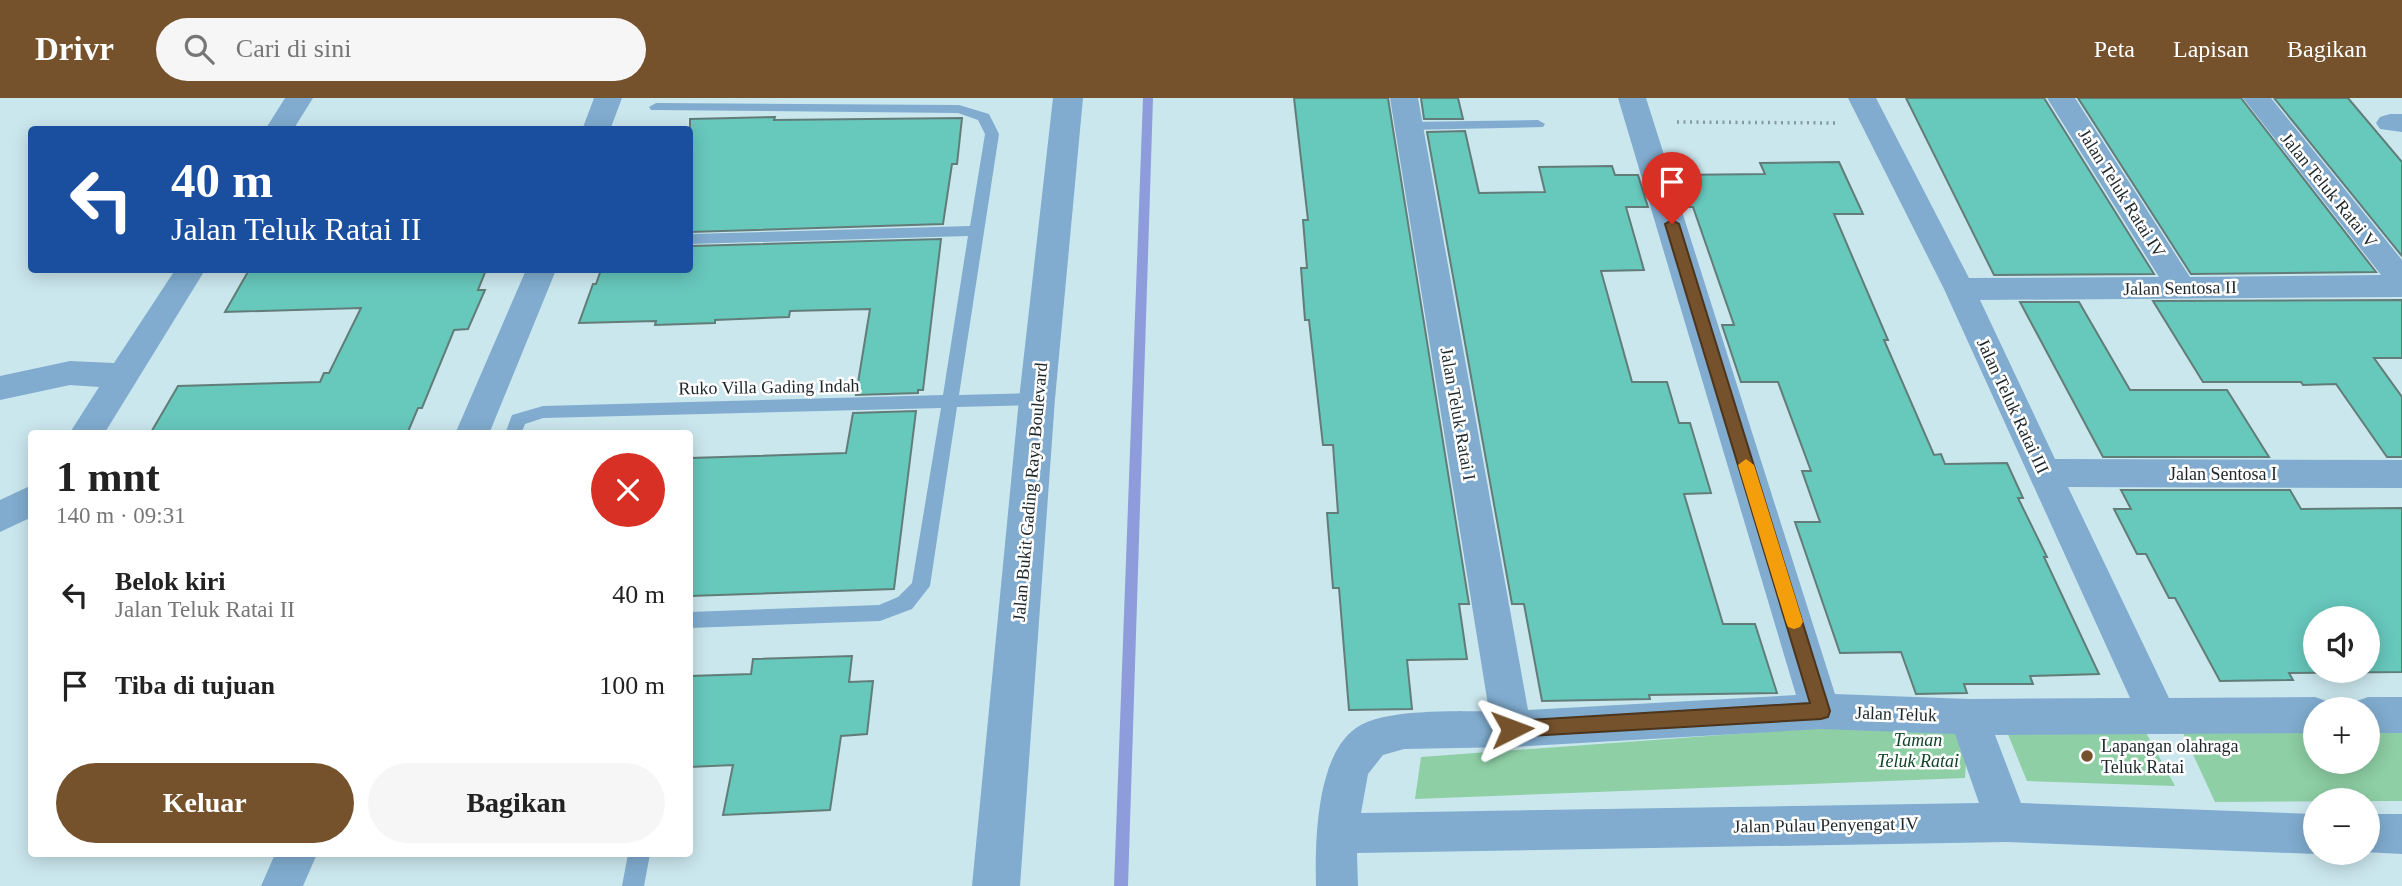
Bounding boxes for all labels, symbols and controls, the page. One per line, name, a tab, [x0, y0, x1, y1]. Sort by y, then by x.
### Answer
search box	[156, 18, 646, 81]
icon: search	[180, 30, 218, 68]
text: Drivr	[35, 31, 114, 67]
text: Cari di sini	[236, 34, 351, 63]
text: Peta	[2094, 36, 2135, 62]
text: Lapisan	[2173, 36, 2249, 62]
text: Bagikan	[2287, 36, 2367, 62]
street label: Jalan Teluk Ratai IV	[2074, 125, 2170, 261]
street label: Jalan Teluk Ratai V	[2277, 129, 2381, 251]
pin	[1642, 152, 1702, 224]
text: 40 m	[171, 153, 273, 208]
icon: left	[56, 154, 147, 245]
icon: arrive	[1653, 163, 1691, 201]
text: Jalan Teluk Ratai II	[171, 211, 421, 247]
street label: Jalan Sentosa II	[2123, 277, 2237, 299]
street label: Jalan Teluk Ratai III	[1973, 335, 2053, 477]
street label: Jalan Teluk Ratai I	[1436, 346, 1480, 482]
street label: Jalan Bukit Gading Raya Boulevard	[1009, 362, 1051, 622]
street label: Ruko Villa Gading Indah	[678, 375, 860, 399]
button: close	[591, 453, 665, 527]
text: 1 mnt	[56, 454, 160, 500]
street label: Jalan Sentosa I	[2169, 464, 2277, 484]
text: 140 m · 09:31	[56, 503, 186, 528]
text: Belok kiri	[115, 567, 226, 596]
icon: left	[56, 576, 94, 614]
text: 40 m	[612, 580, 665, 609]
text: Jalan Teluk Ratai II	[115, 597, 295, 622]
map controls	[2303, 606, 2380, 865]
button: sound	[2303, 606, 2380, 683]
icon: arrive	[56, 667, 94, 705]
text: Tiba di tujuan	[115, 671, 275, 700]
text: 100 m	[599, 671, 665, 700]
position arrow	[1475, 692, 1549, 766]
button: +	[2303, 697, 2380, 774]
street label: Jalan Teluk	[1855, 703, 1937, 725]
park label: Taman Teluk Ratai	[1877, 730, 1959, 771]
place label: Lapangan olahraga Teluk Ratai	[2101, 736, 2238, 777]
marker: Lapangan olahraga Teluk Ratai	[2079, 748, 2095, 764]
button: Keluar	[56, 763, 354, 843]
button: Bagikan	[368, 763, 665, 843]
button: −	[2303, 788, 2380, 865]
street label: Jalan Pulau Penyengat IV	[1733, 813, 1919, 837]

